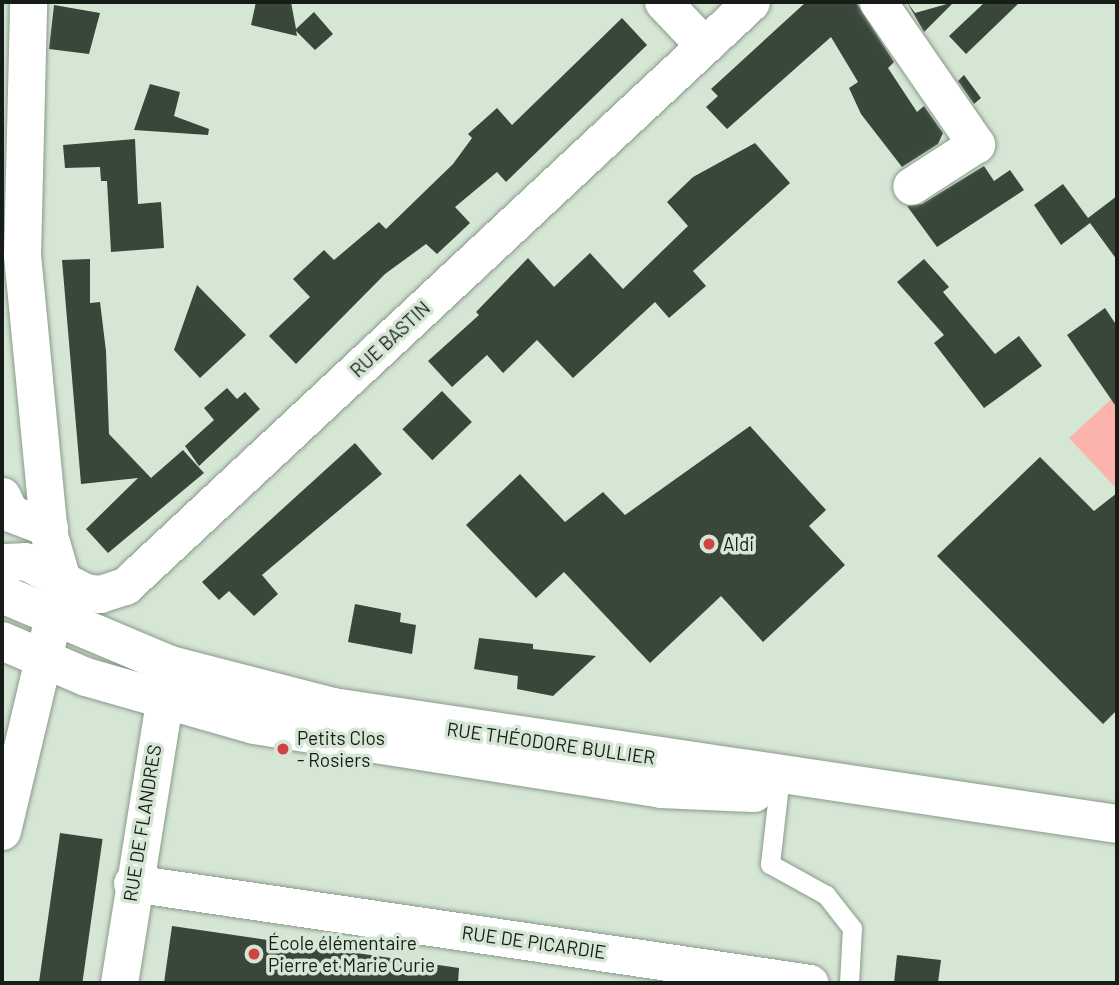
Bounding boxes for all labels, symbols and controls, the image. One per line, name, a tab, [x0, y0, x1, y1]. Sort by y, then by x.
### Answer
street label: RUE BASTIN	[345, 296, 435, 382]
place label: Aldi	[723, 533, 754, 555]
marker: Aldi	[701, 536, 717, 552]
street label: RUE THÉODORE BULLIER	[445, 717, 657, 769]
place label: Petits Clos - Rosiers	[297, 727, 385, 771]
marker: Petits Clos - Rosiers	[275, 741, 291, 757]
street label: RUE DE FLANDRES	[118, 743, 166, 903]
street label: RUE DE PICARDIE	[460, 921, 608, 963]
place label: École élémentaire Pierre et Marie Curie	[268, 932, 435, 976]
marker: École élémentaire Pierre et Marie Curie	[246, 946, 262, 962]

